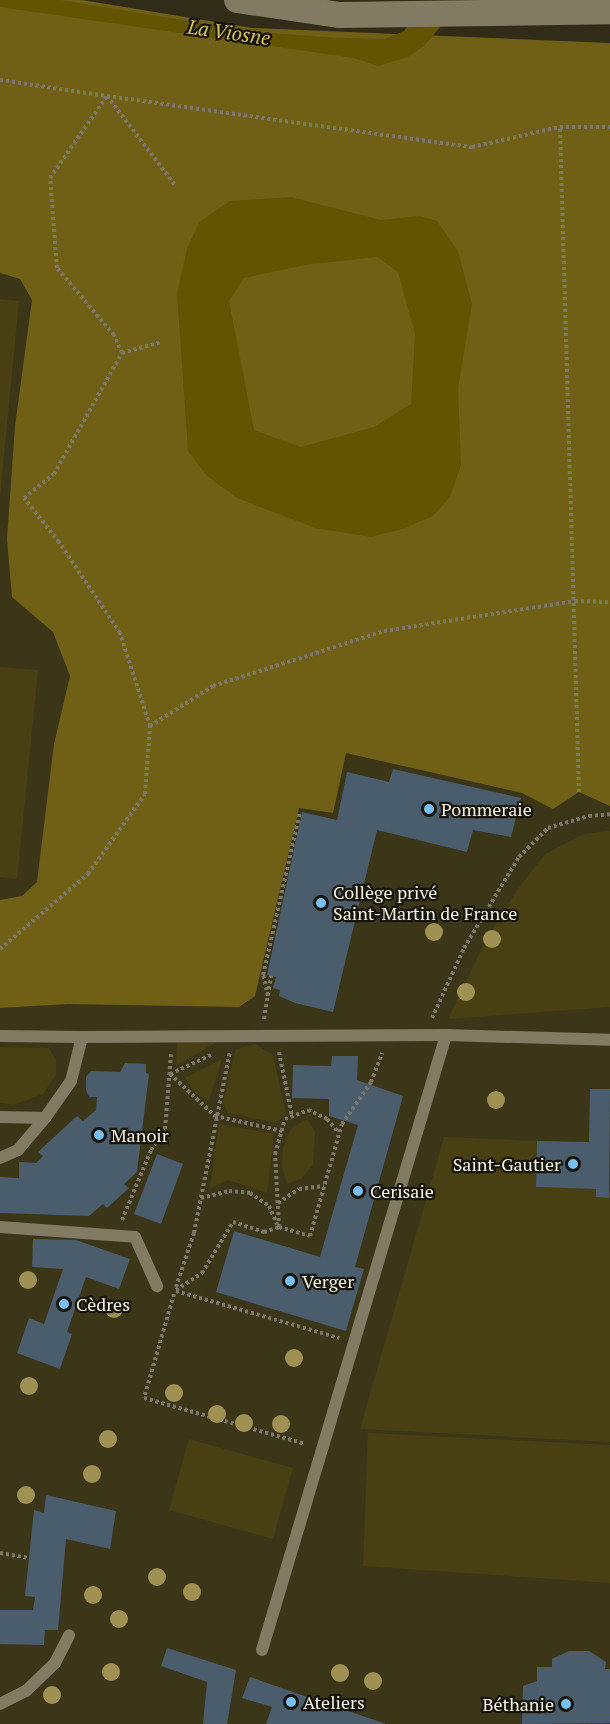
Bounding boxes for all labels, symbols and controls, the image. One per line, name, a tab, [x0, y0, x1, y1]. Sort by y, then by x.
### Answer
water label: La Viosne	[186, 14, 272, 50]
place label: Pommeraie	[441, 798, 532, 820]
marker: Pommeraie	[422, 802, 436, 816]
place label: Collège privé Saint-Martin de France	[333, 882, 517, 924]
marker: Collège privé Saint-Martin de France	[314, 896, 328, 910]
place label: Manoir	[111, 1124, 169, 1146]
marker: Manoir	[92, 1128, 106, 1142]
place label: Saint-Gautier	[453, 1153, 561, 1175]
marker: Saint-Gautier	[566, 1157, 580, 1171]
place label: Cerisaie	[370, 1180, 434, 1202]
marker: Cerisaie	[351, 1184, 365, 1198]
place label: Verger	[302, 1270, 354, 1292]
marker: Verger	[283, 1274, 297, 1288]
place label: Cèdres	[76, 1293, 130, 1315]
marker: Cèdres	[57, 1297, 71, 1311]
place label: Ateliers	[303, 1691, 365, 1713]
place label: Béthanie	[482, 1693, 554, 1715]
marker: Ateliers	[284, 1695, 298, 1709]
marker: Béthanie	[559, 1697, 573, 1711]

